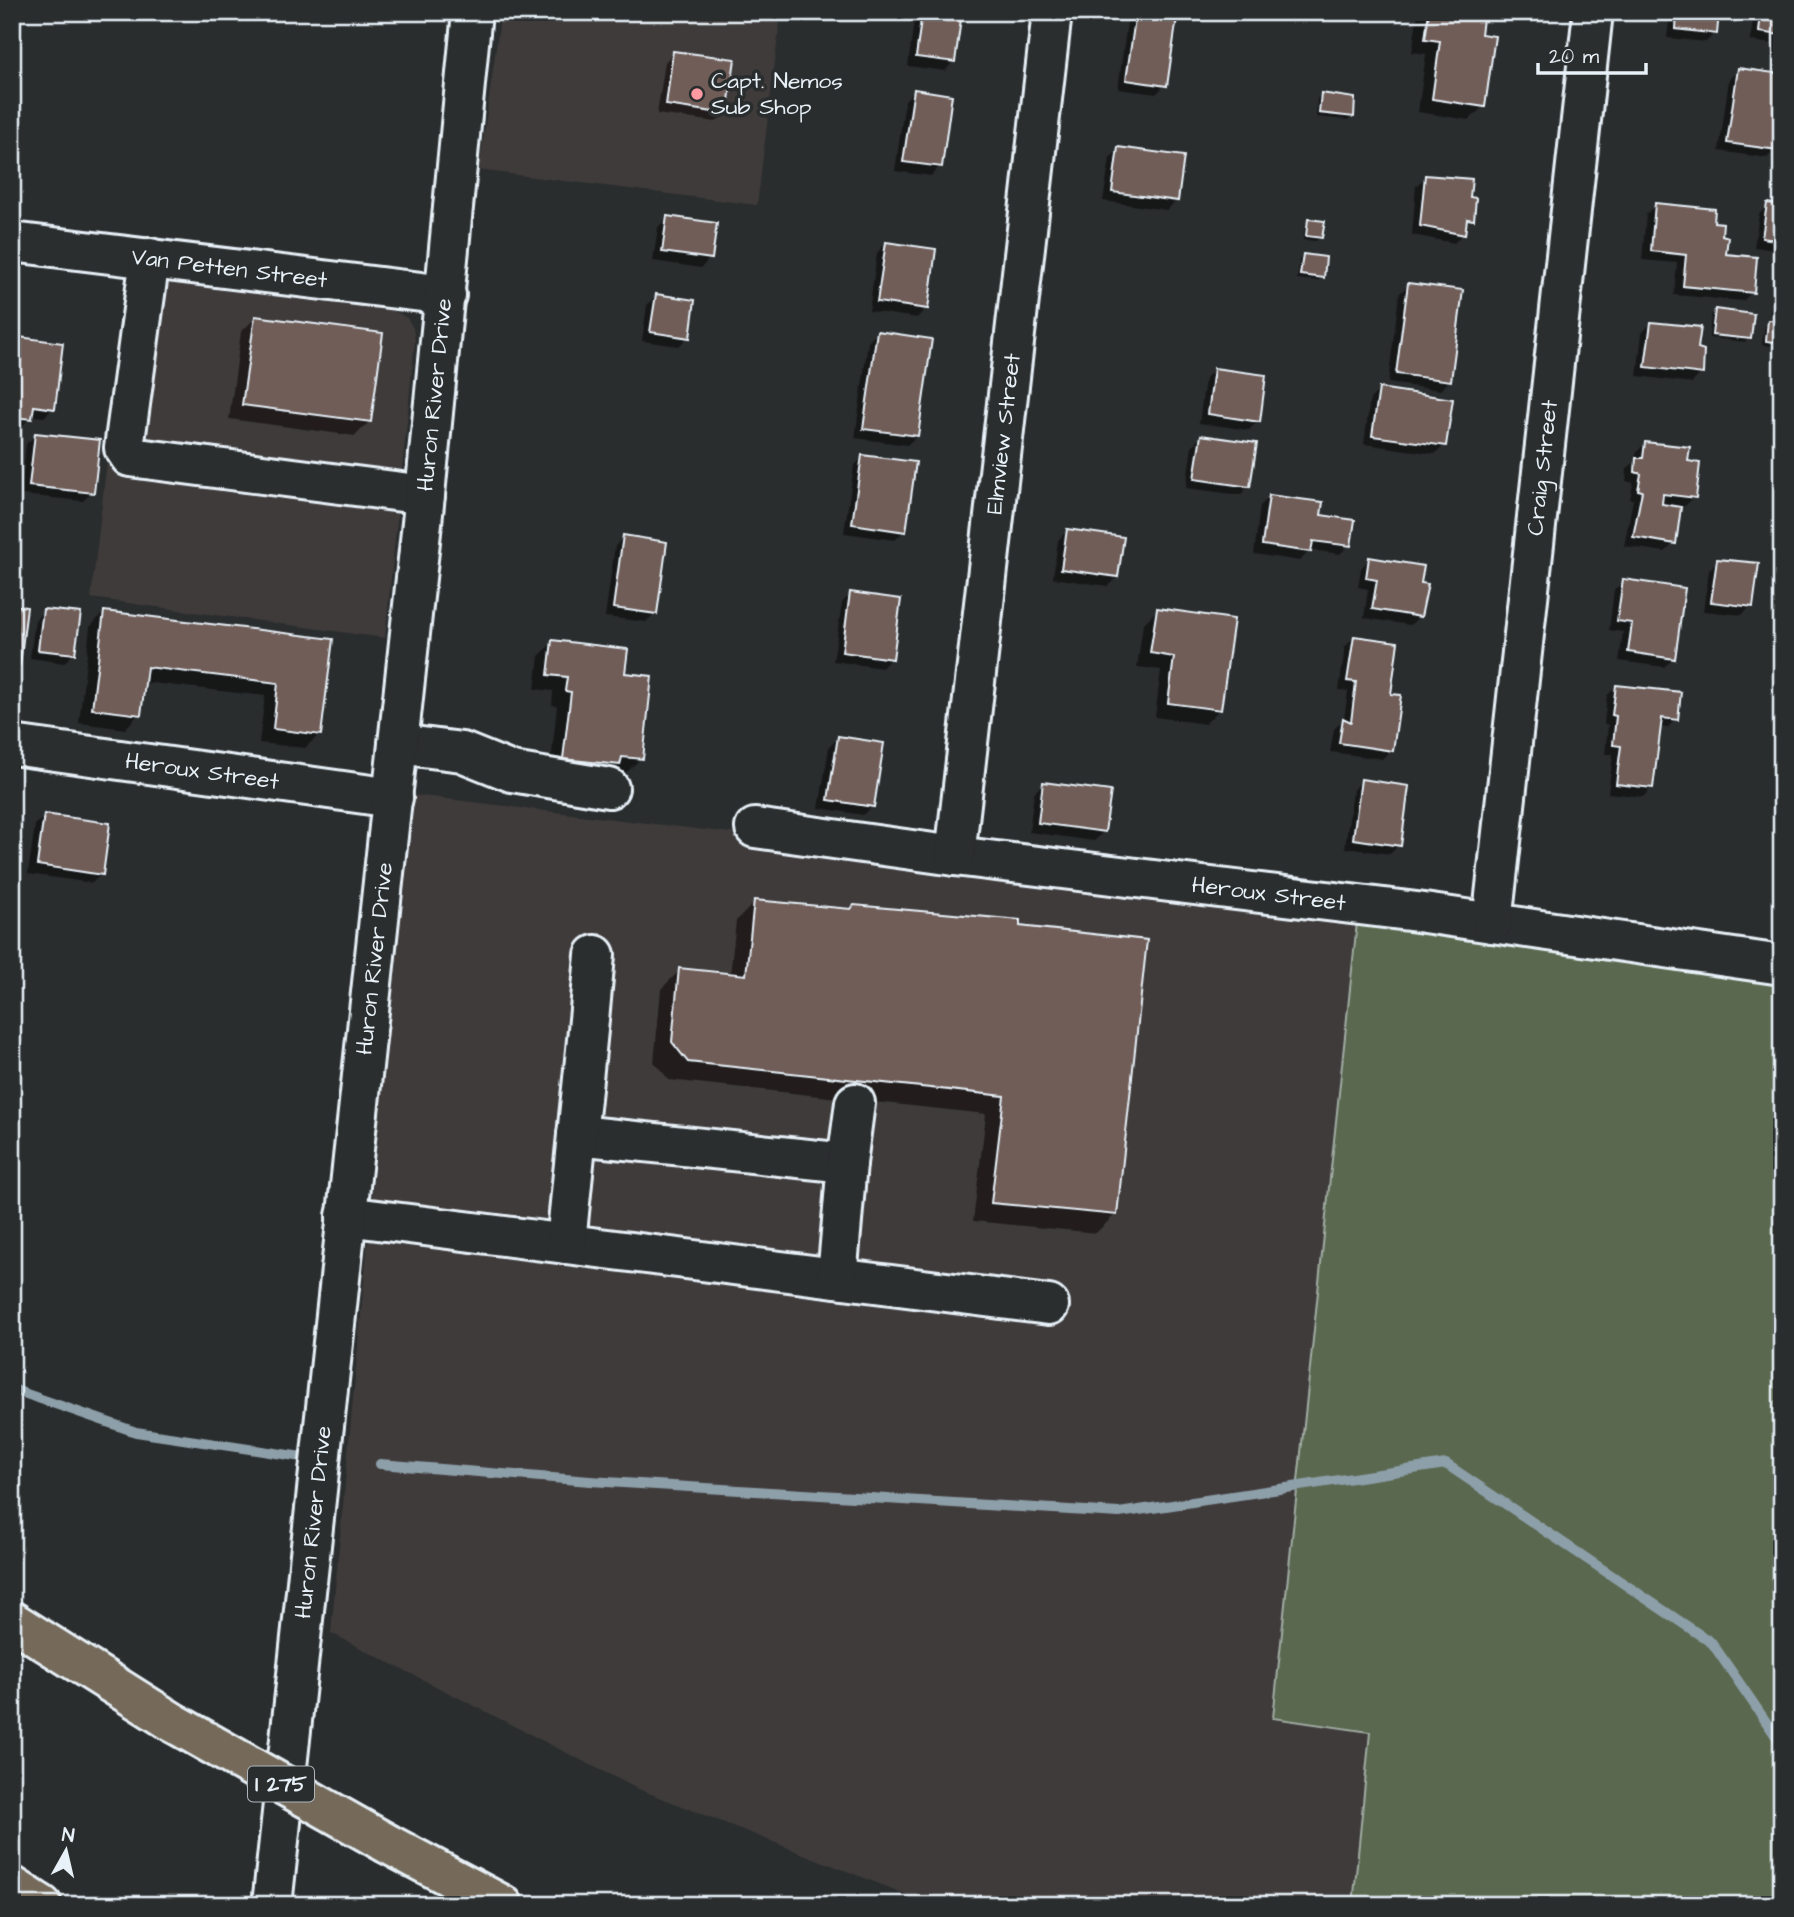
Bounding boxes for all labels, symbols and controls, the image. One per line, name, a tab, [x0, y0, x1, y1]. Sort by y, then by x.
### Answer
scale bar	[1538, 32, 1647, 76]
text: 20 m	[1549, 42, 1600, 71]
place label: Capt. Nemos Sub Shop	[711, 65, 843, 123]
marker: Capt. Nemos Sub Shop	[689, 86, 705, 102]
street label: Van Petten Street	[130, 241, 330, 296]
street label: Huron River Drive	[409, 297, 460, 493]
street label: Elmview Street	[978, 351, 1029, 516]
street label: Craig Street	[1519, 398, 1566, 537]
street label: Heroux Street	[123, 745, 282, 798]
street label: Huron River Drive	[348, 861, 401, 1057]
street label: Heroux Street	[1190, 869, 1348, 919]
street label: Huron River Drive	[287, 1424, 340, 1620]
road number: I 275	[248, 1766, 314, 1802]
north arrow	[32, 1815, 102, 1885]
text: N	[60, 1821, 76, 1850]

